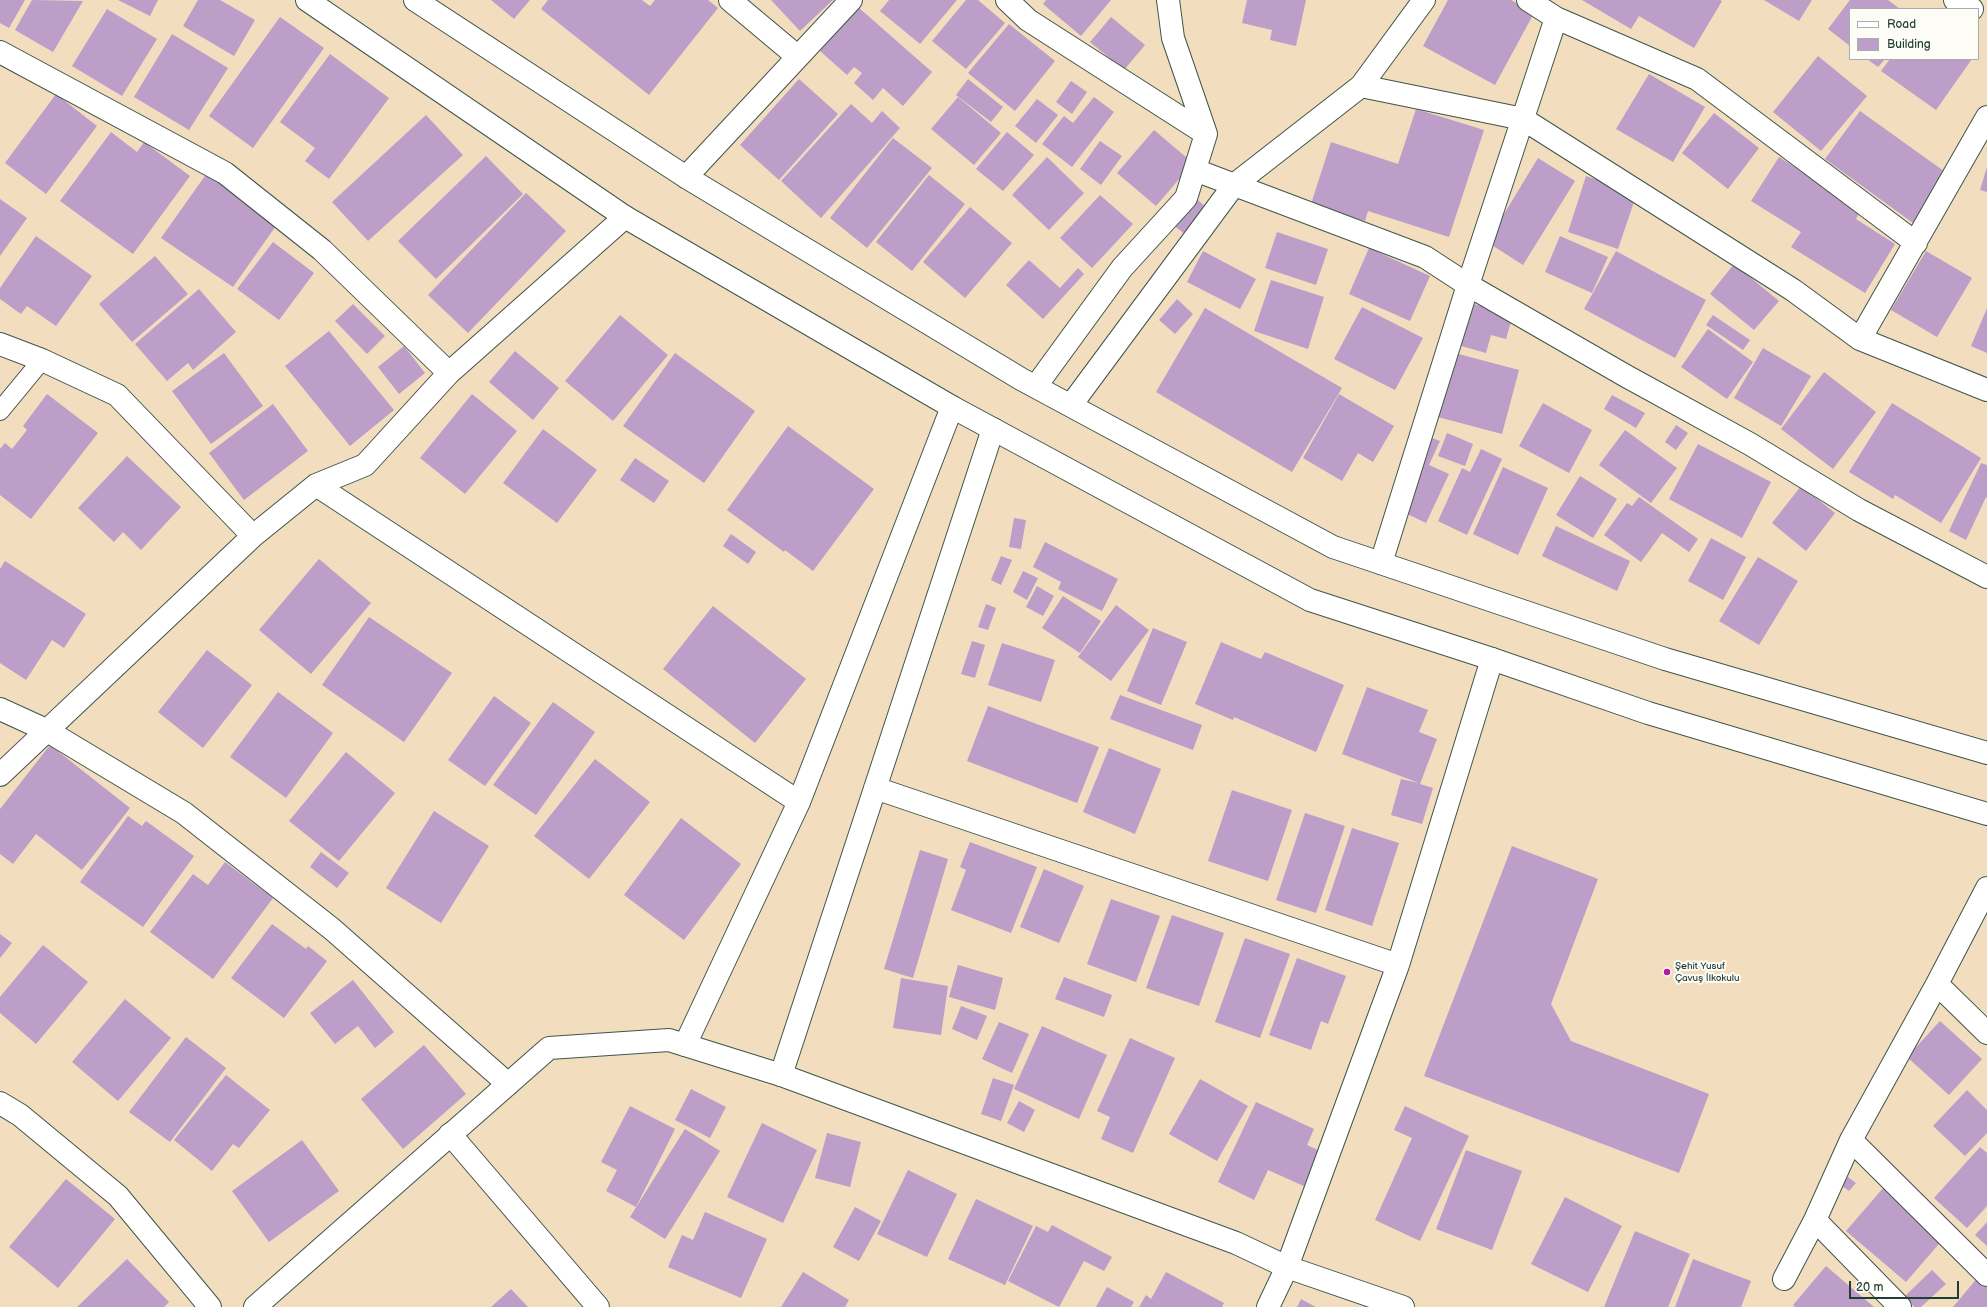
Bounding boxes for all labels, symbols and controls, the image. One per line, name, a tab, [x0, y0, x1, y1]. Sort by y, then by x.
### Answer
legend	[1849, 8, 1979, 60]
text: Road	[1887, 17, 1916, 32]
text: Building	[1887, 37, 1931, 52]
place label: Şehit Yusuf Çavuş İlkokulu	[1675, 960, 1740, 984]
marker: Şehit Yusuf Çavuş İlkokulu	[1662, 967, 1672, 977]
scale bar	[1851, 1273, 1961, 1299]
text: 20 m	[1856, 1280, 1883, 1295]

